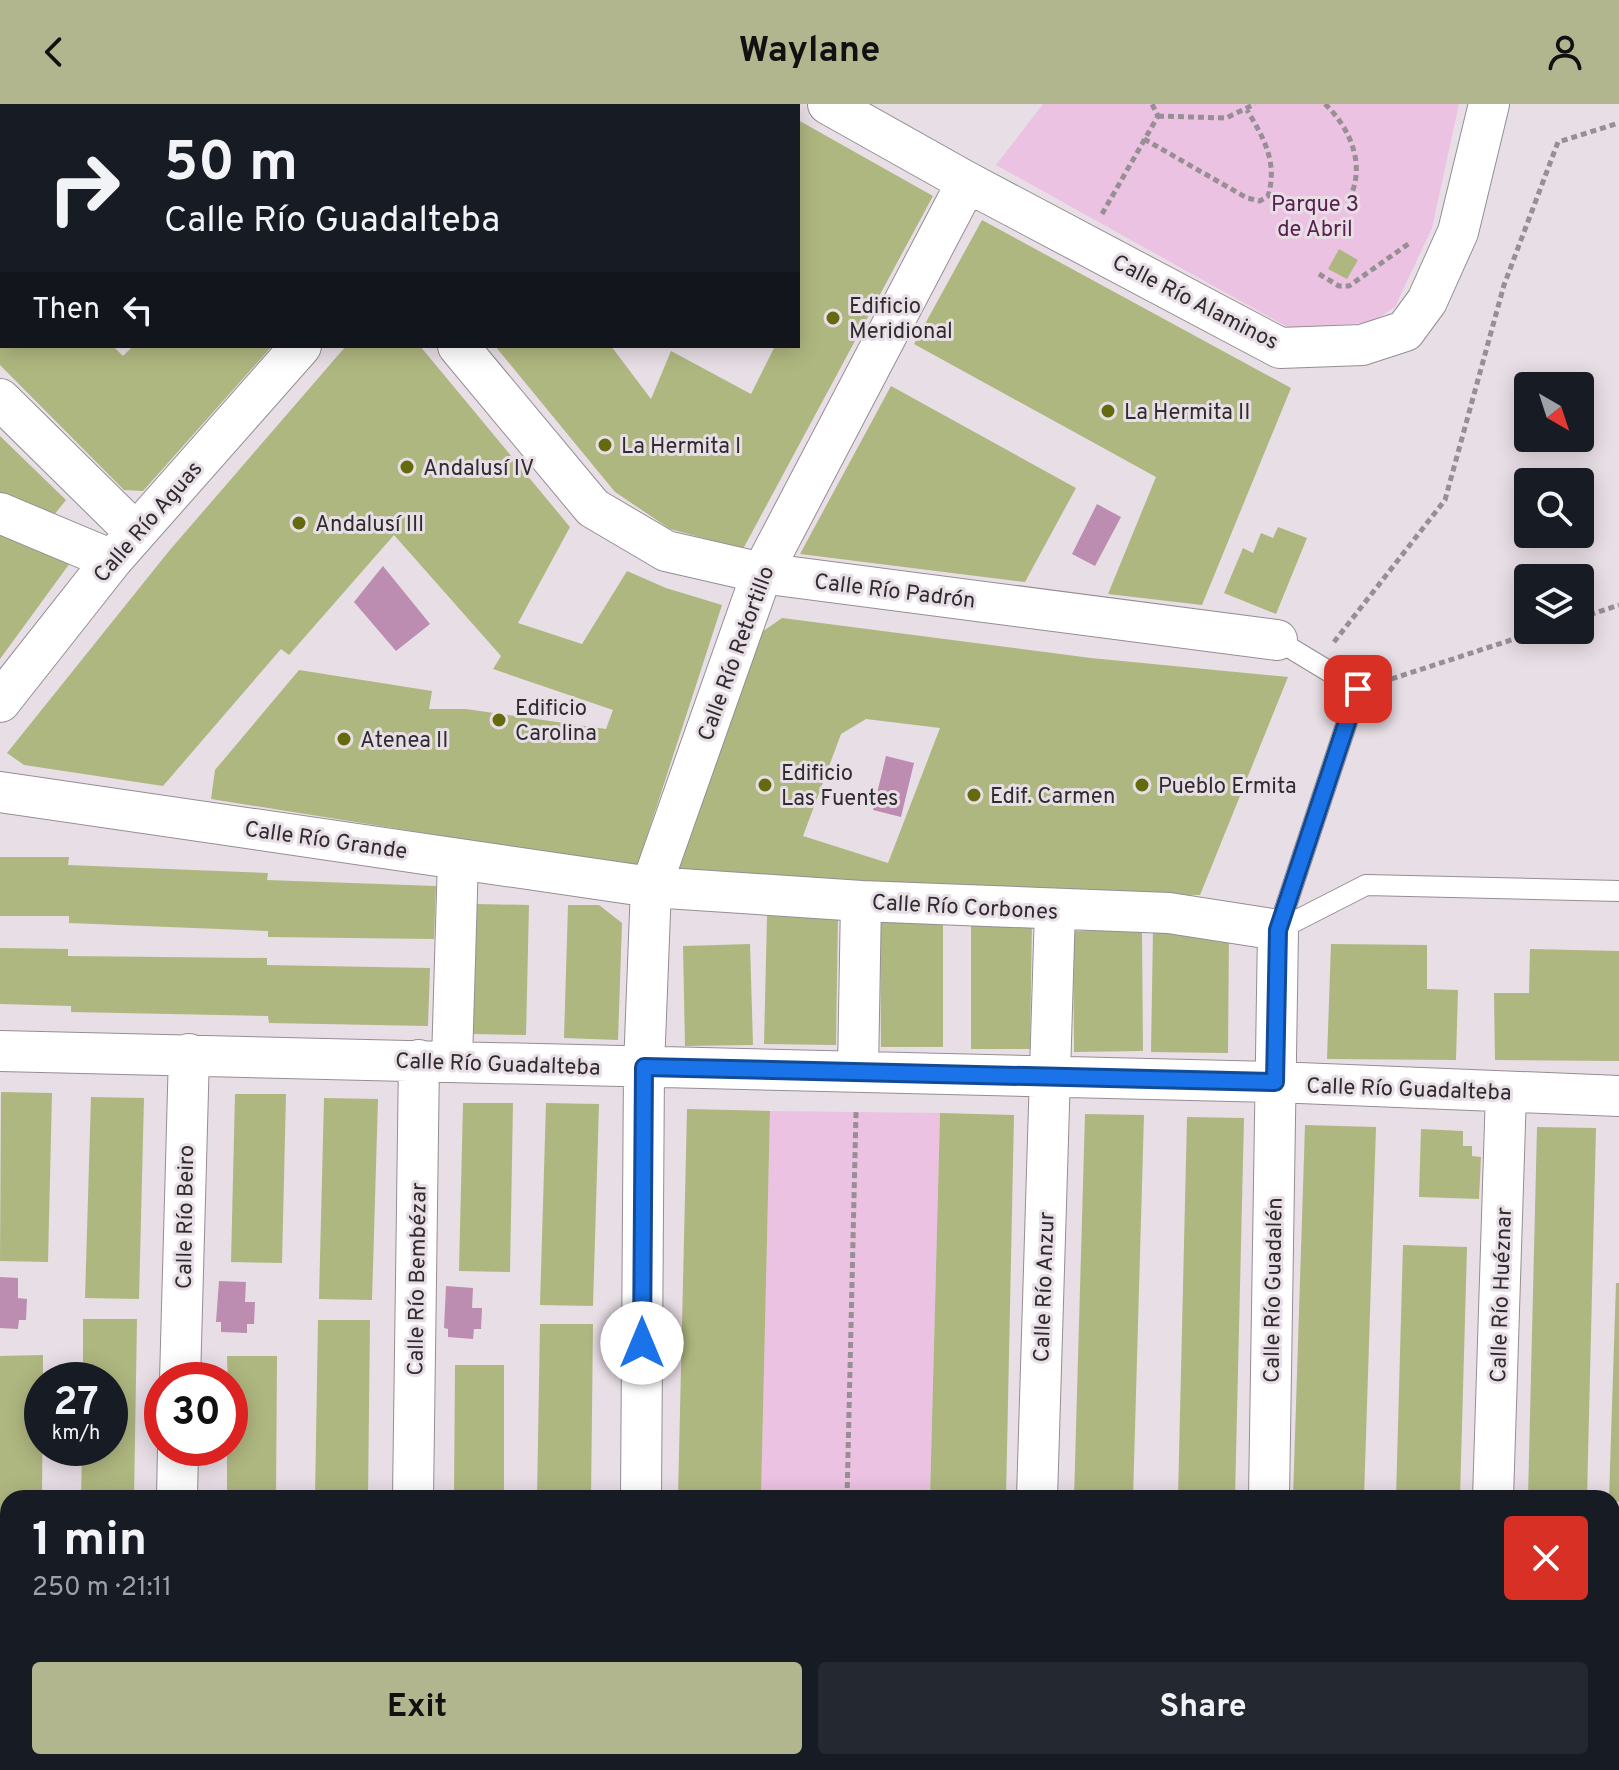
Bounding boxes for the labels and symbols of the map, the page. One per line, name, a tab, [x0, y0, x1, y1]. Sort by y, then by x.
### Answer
park label: Parque 3 de Abril	[1271, 192, 1359, 244]
street label: Calle Río Alaminos	[1107, 250, 1283, 357]
place label: Edificio Meridional	[849, 294, 953, 346]
marker: Edificio Meridional	[824, 309, 842, 327]
north arrow	[1514, 372, 1594, 452]
place label: La Hermita II	[1124, 400, 1250, 427]
marker: La Hermita II	[1099, 402, 1117, 420]
place label: La Hermita I	[621, 434, 741, 461]
marker: La Hermita I	[596, 436, 614, 454]
street label: Calle Río Aguas	[89, 456, 209, 589]
place label: Andalusí IV	[423, 456, 534, 483]
marker: Andalusí IV	[398, 458, 416, 476]
place label: Andalusí III	[315, 512, 424, 539]
marker: Andalusí III	[290, 514, 308, 532]
street label: Calle Río Retortillo	[693, 563, 782, 745]
street label: Calle Río Padrón	[812, 569, 977, 616]
pin	[1324, 655, 1392, 723]
place label: Edificio Carolina	[515, 696, 597, 748]
marker: Edificio Carolina	[490, 711, 508, 729]
place label: Atenea II	[360, 728, 448, 755]
marker: Atenea II	[335, 730, 353, 748]
place label: Edificio Las Fuentes	[781, 761, 898, 813]
place label: Pueblo Ermita	[1158, 774, 1297, 801]
marker: Edificio Las Fuentes	[756, 776, 774, 794]
marker: Pueblo Ermita	[1133, 776, 1151, 794]
place label: Edif. Carmen	[990, 784, 1115, 811]
marker: Edif. Carmen	[965, 786, 983, 804]
street label: Calle Río Grande	[243, 817, 409, 866]
street label: Calle Río Corbones	[871, 890, 1059, 927]
street label: Calle Río Guadalteba	[395, 1048, 601, 1083]
street label: Calle Río Guadalteba	[1306, 1073, 1512, 1108]
street label: Calle Río Beiro	[172, 1145, 201, 1289]
street label: Calle Río Bembézar	[403, 1182, 434, 1376]
street label: Calle Río Guadalén	[1259, 1197, 1290, 1383]
street label: Calle Río Huéznar	[1486, 1206, 1519, 1383]
street label: Calle Río Anzur	[1029, 1211, 1062, 1363]
position arrow	[600, 1301, 684, 1385]
speed limit sign: 30	[144, 1362, 248, 1466]

